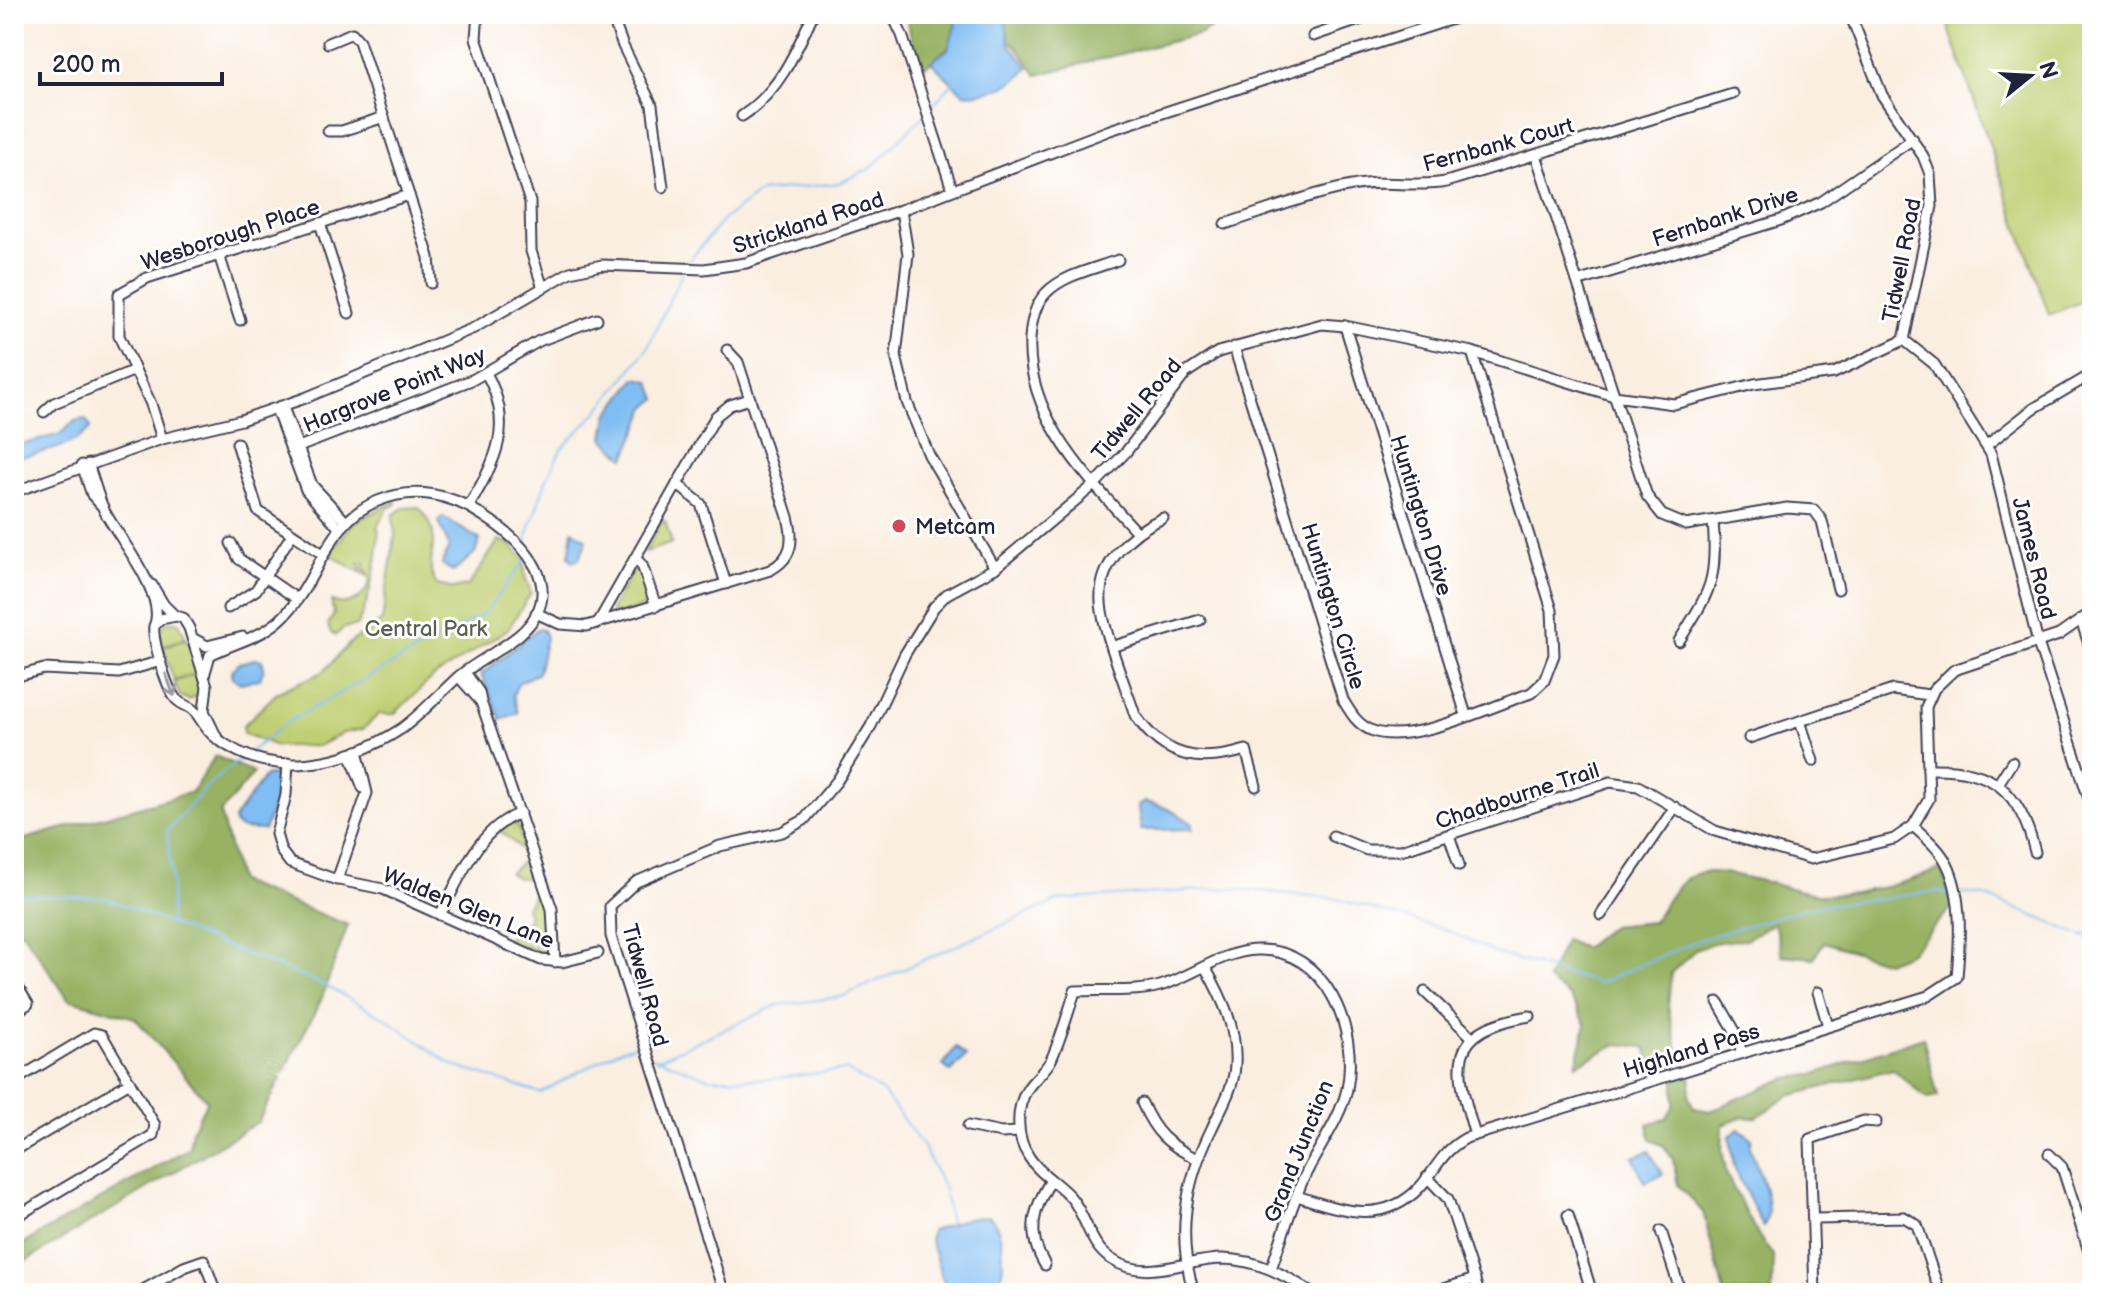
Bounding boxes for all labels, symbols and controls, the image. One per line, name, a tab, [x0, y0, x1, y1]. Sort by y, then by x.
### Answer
scale bar	[40, 36, 222, 86]
north arrow	[1990, 36, 2070, 116]
text: 200 m	[52, 50, 121, 79]
text: N	[2032, 58, 2063, 82]
street label: Fernbank Court	[1420, 112, 1577, 179]
street label: Fernbank Drive	[1649, 181, 1802, 254]
street label: Strickland Road	[730, 186, 887, 261]
street label: Wesborough Place	[138, 194, 323, 277]
street label: Tidwell Road	[1877, 196, 1928, 325]
street label: Hargrove Point Way	[300, 342, 490, 439]
street label: Tidwell Road	[1086, 353, 1188, 467]
street label: Huntington Drive	[1383, 432, 1458, 599]
street label: James Road	[2005, 495, 2062, 622]
place label: Metcam	[915, 514, 995, 541]
marker: Metcam	[890, 517, 908, 535]
street label: Huntington Circle	[1294, 520, 1371, 693]
park label: Central Park	[365, 616, 488, 643]
one-way arrow	[164, 672, 178, 697]
street label: Chadbourne Trail	[1432, 757, 1603, 836]
street label: Walden Glen Lane	[379, 862, 558, 955]
street label: Tidwell Road	[615, 921, 674, 1050]
street label: Highland Pass	[1620, 1018, 1763, 1085]
street label: Grand Junction	[1259, 1077, 1340, 1227]

